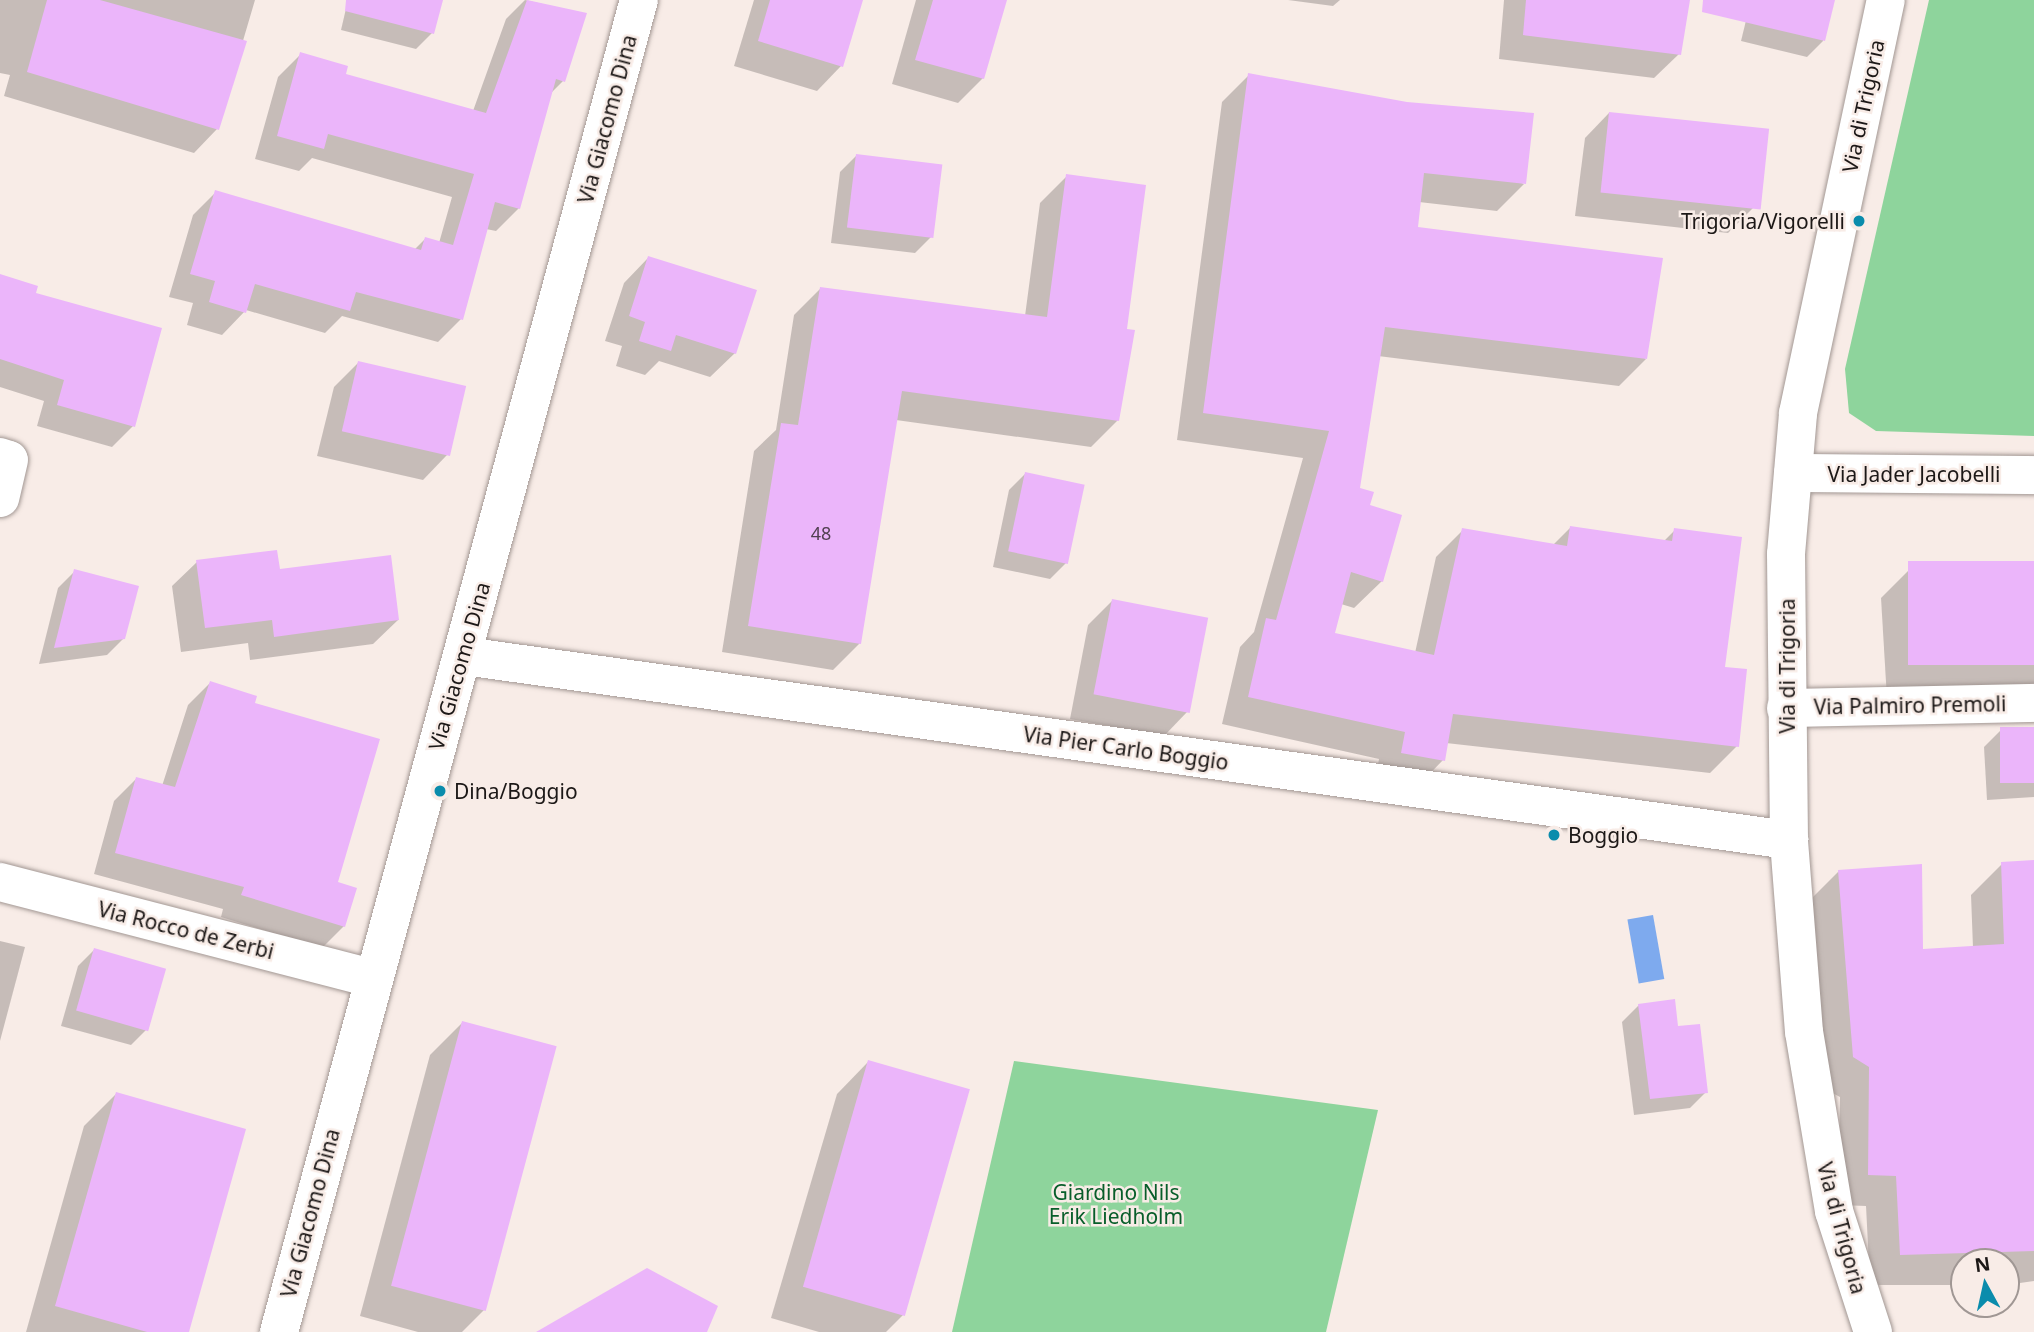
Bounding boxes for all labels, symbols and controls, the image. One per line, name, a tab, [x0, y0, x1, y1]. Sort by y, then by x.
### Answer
street label: Via Giacomo Dina	[572, 32, 642, 206]
street label: Via di Trigoria	[1837, 37, 1889, 175]
place label: Trigoria/Vigorelli	[1681, 208, 1845, 234]
marker: Trigoria/Vigorelli	[1851, 213, 1867, 229]
street label: Via Jader Jacobelli	[1828, 461, 2000, 487]
house number: 48	[811, 522, 831, 544]
street label: Via Giacomo Dina	[423, 579, 495, 753]
street label: Via di Trigoria	[1774, 598, 1800, 734]
street label: Via Palmiro Premoli	[1813, 691, 2007, 719]
street label: Via Pier Carlo Boggio	[1022, 721, 1230, 775]
place label: Dina/Boggio	[454, 778, 578, 804]
marker: Dina/Boggio	[432, 783, 448, 799]
place label: Boggio	[1568, 822, 1638, 848]
marker: Boggio	[1546, 827, 1562, 843]
street label: Via Rocco de Zerbi	[95, 896, 277, 964]
street label: Via Giacomo Dina	[275, 1126, 345, 1300]
street label: Via di Trigoria	[1812, 1159, 1872, 1297]
park label: Giardino Nils Erik Liedholm	[1049, 1179, 1183, 1229]
north arrow	[1950, 1248, 2020, 1318]
text: N	[1973, 1250, 1992, 1278]

